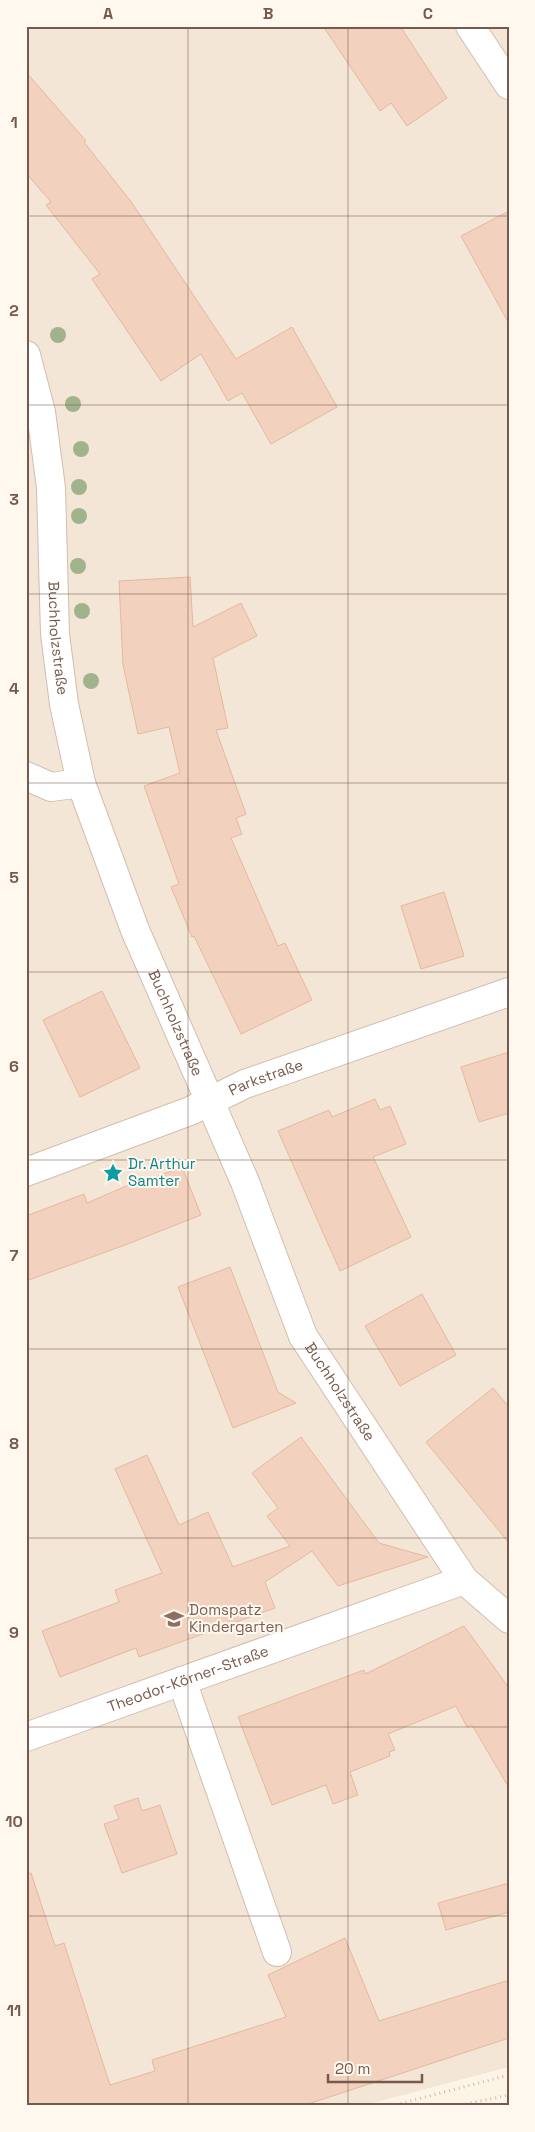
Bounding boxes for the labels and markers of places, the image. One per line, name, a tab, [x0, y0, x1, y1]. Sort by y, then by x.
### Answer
place label: Dr. Arthur Samter	[128, 1154, 196, 1190]
place icon: Dr. Arthur Samter	[102, 1162, 124, 1184]
place label: Domspatz Kindergarten	[189, 1600, 284, 1636]
school or university icon: Domspatz Kindergarten	[163, 1608, 185, 1630]

